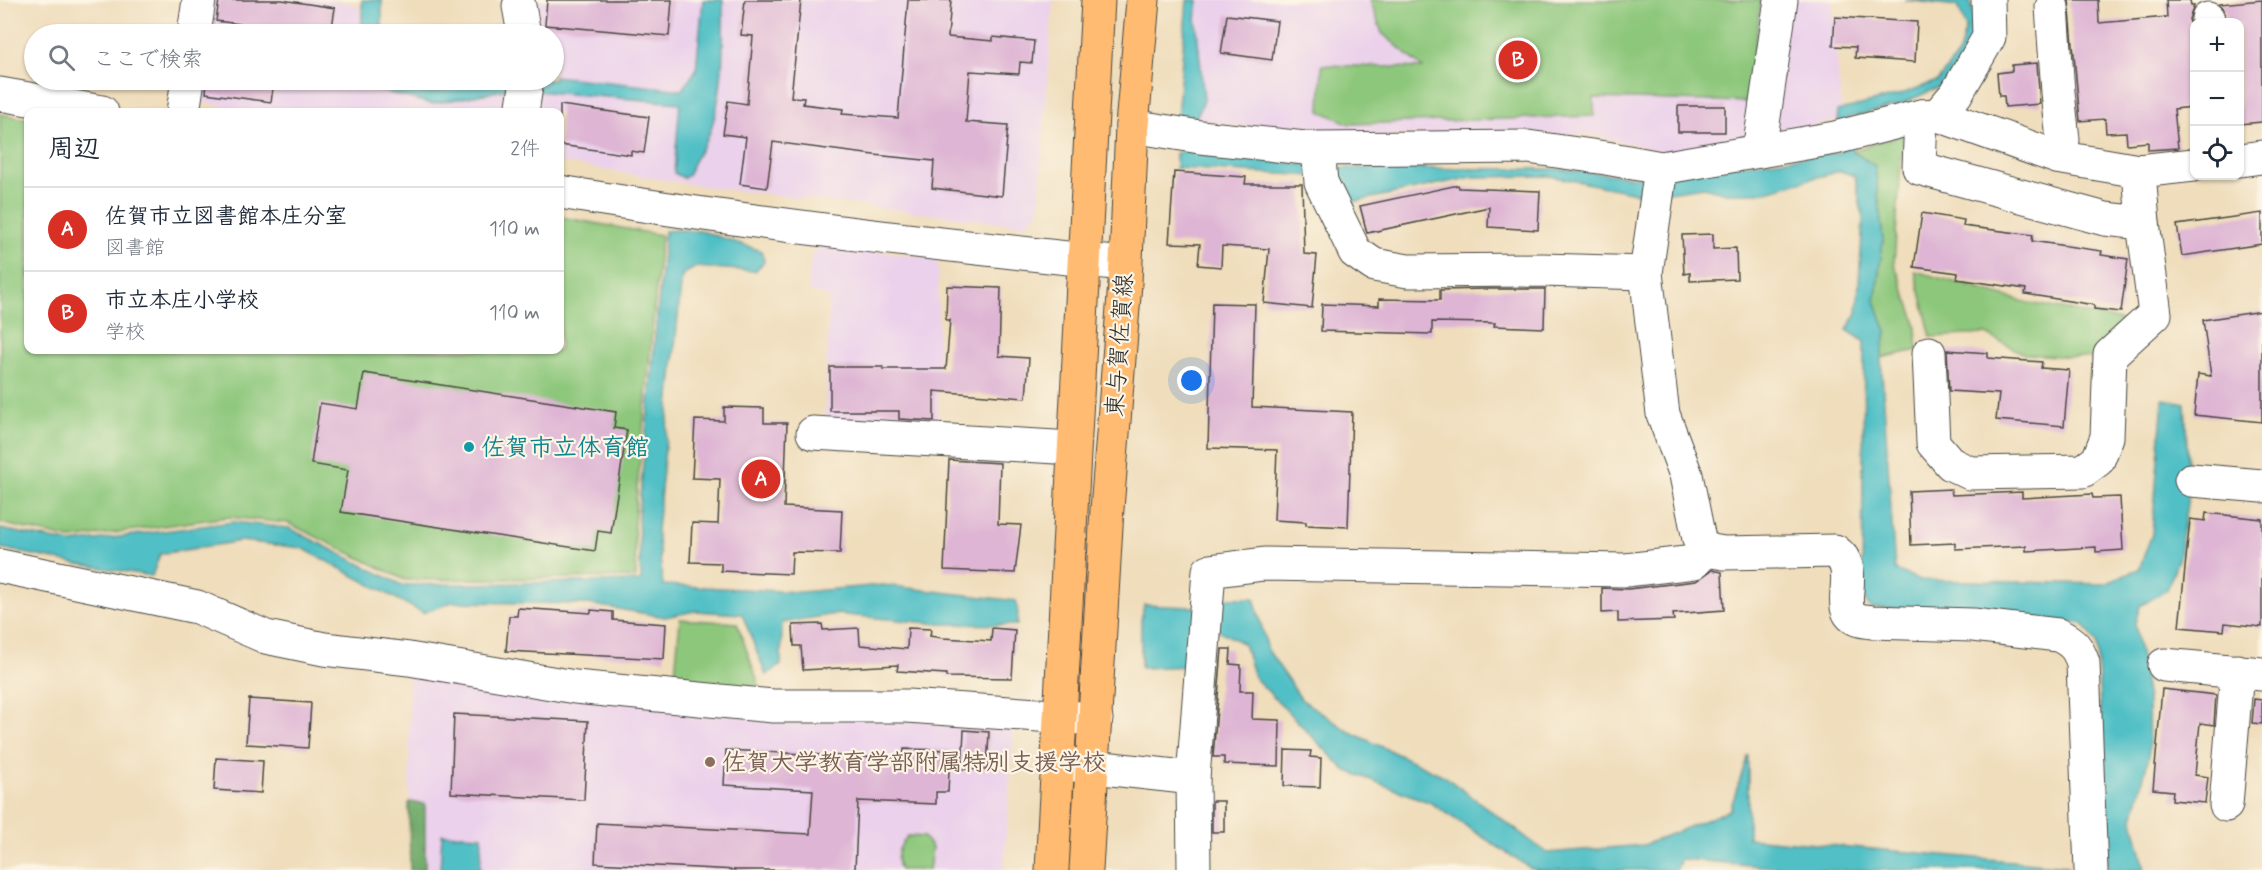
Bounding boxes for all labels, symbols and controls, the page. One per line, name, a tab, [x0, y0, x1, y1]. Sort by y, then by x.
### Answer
map controls	[2190, 18, 2244, 180]
button: +	[2190, 18, 2244, 72]
search box	[24, 24, 564, 90]
pin: B	[1498, 38, 1538, 82]
icon: search	[45, 41, 78, 74]
text: ここで検索	[93, 46, 203, 74]
button: −	[2190, 72, 2244, 126]
button: locate	[2190, 126, 2244, 180]
text: 周辺	[48, 133, 100, 167]
text: 2件	[510, 136, 540, 163]
text: 佐賀市立図書館本庄分室	[105, 203, 347, 231]
text: A	[61, 216, 74, 243]
text: 110 m	[489, 216, 540, 243]
text: 図書館	[105, 235, 165, 262]
street label: 東与賀佐賀線	[1100, 272, 1141, 418]
text: 市立本庄小学校	[105, 287, 259, 315]
text: B	[61, 300, 74, 327]
text: 110 m	[489, 300, 540, 327]
text: 学校	[105, 319, 145, 346]
your location	[1177, 366, 1206, 395]
place label: 佐賀市立体育館	[481, 433, 649, 464]
marker: 佐賀市立体育館	[462, 440, 476, 454]
pin: A	[742, 456, 780, 502]
place label: 佐賀大学教育学部附属特別支援学校	[722, 748, 1106, 779]
marker: 佐賀大学教育学部附属特別支援学校	[703, 755, 717, 769]

